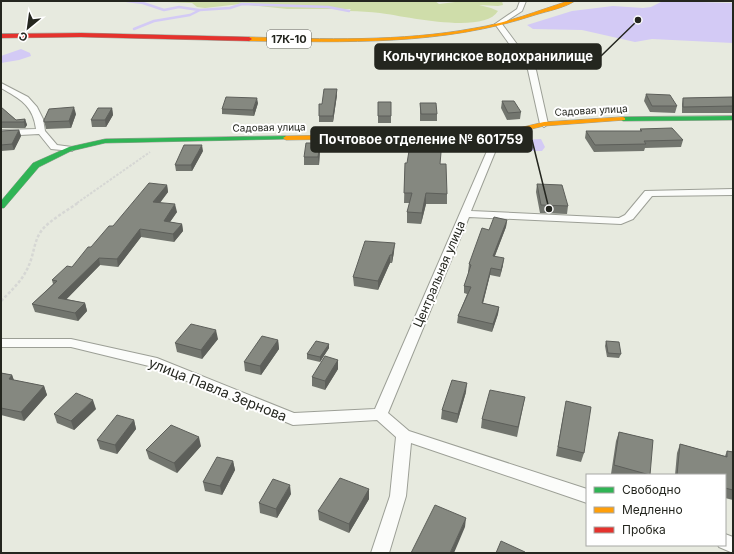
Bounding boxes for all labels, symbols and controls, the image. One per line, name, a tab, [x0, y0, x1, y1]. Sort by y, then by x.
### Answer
north arrow	[8, 8, 48, 48]
text: С	[16, 29, 30, 45]
road number: 17К-10	[267, 30, 311, 48]
callout: Кольчугинское водохранилище	[375, 44, 601, 69]
text: Кольчугинское водохранилище	[383, 48, 593, 64]
street label: Садовая улица	[554, 102, 628, 118]
street label: Садовая улица	[232, 120, 306, 134]
callout: Почтовое отделение № 601759	[311, 127, 532, 152]
text: Почтовое отделение № 601759	[319, 131, 523, 147]
street label: Центральная улица	[410, 218, 468, 330]
street label: улица Павла Зернова	[146, 353, 290, 425]
legend	[586, 474, 726, 546]
text: Свободно	[622, 482, 681, 497]
text: Медленно	[622, 502, 683, 517]
text: Пробка	[622, 522, 666, 537]

